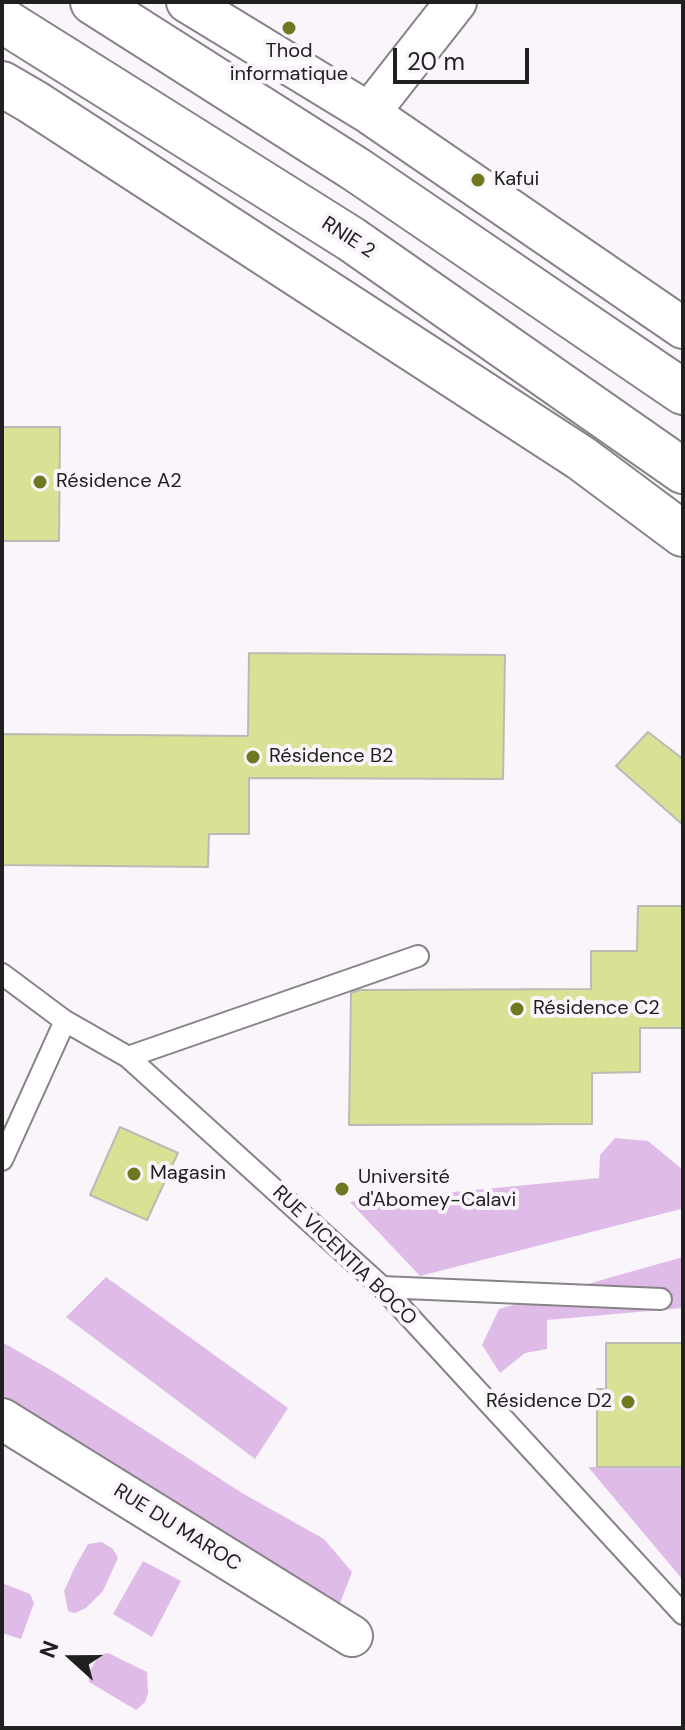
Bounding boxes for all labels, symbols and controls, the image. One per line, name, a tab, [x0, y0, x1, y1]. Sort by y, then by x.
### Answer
marker: Thod informatique	[280, 19, 298, 37]
scale bar	[397, 32, 533, 82]
place label: Thod informatique	[230, 40, 348, 87]
text: 20 m	[407, 46, 465, 77]
place label: Kafui	[494, 168, 539, 192]
marker: Kafui	[469, 171, 487, 189]
street label: RNIE 2	[317, 212, 379, 264]
place label: Résidence A2	[56, 470, 182, 494]
marker: Résidence A2	[31, 473, 49, 491]
place label: Résidence B2	[269, 745, 394, 769]
marker: Résidence B2	[244, 748, 262, 766]
place label: Résidence C2	[533, 997, 660, 1021]
marker: Résidence C2	[508, 1000, 526, 1018]
place label: Magasin	[150, 1162, 226, 1186]
marker: Magasin	[125, 1165, 143, 1183]
place label: Université d'Abomey-Calavi	[358, 1166, 516, 1213]
marker: Université d'Abomey-Calavi	[333, 1180, 351, 1198]
street label: RUE VICENTIA BOCO	[267, 1181, 421, 1331]
place label: Résidence D2	[486, 1390, 612, 1414]
marker: Résidence D2	[619, 1393, 637, 1411]
street label: RUE DU MAROC	[109, 1479, 245, 1577]
north arrow	[32, 1618, 112, 1698]
text: N	[33, 1637, 66, 1662]

